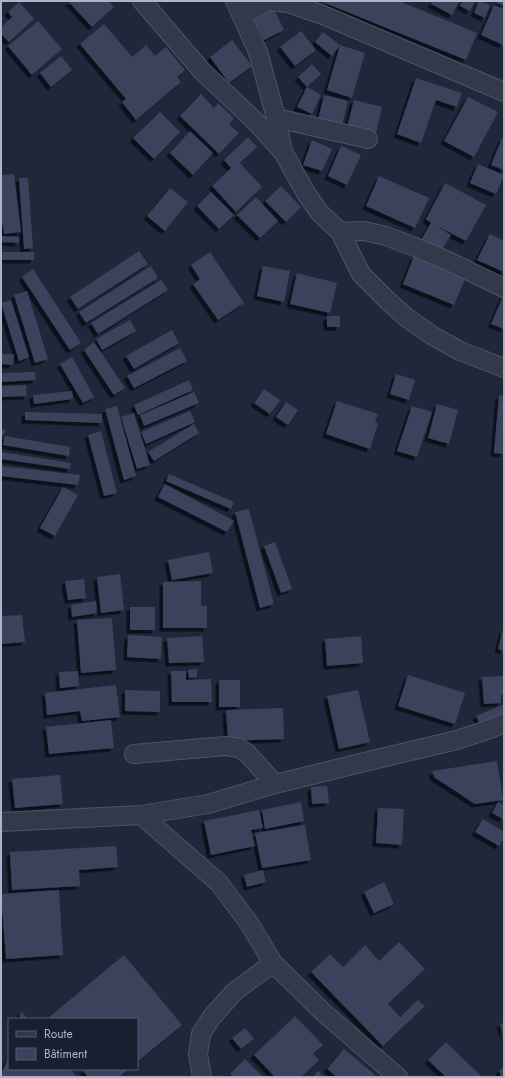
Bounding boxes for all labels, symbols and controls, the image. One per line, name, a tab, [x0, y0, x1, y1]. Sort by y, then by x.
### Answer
legend	[8, 1018, 138, 1070]
text: Route	[44, 1025, 73, 1043]
text: Bâtiment	[44, 1045, 87, 1063]

